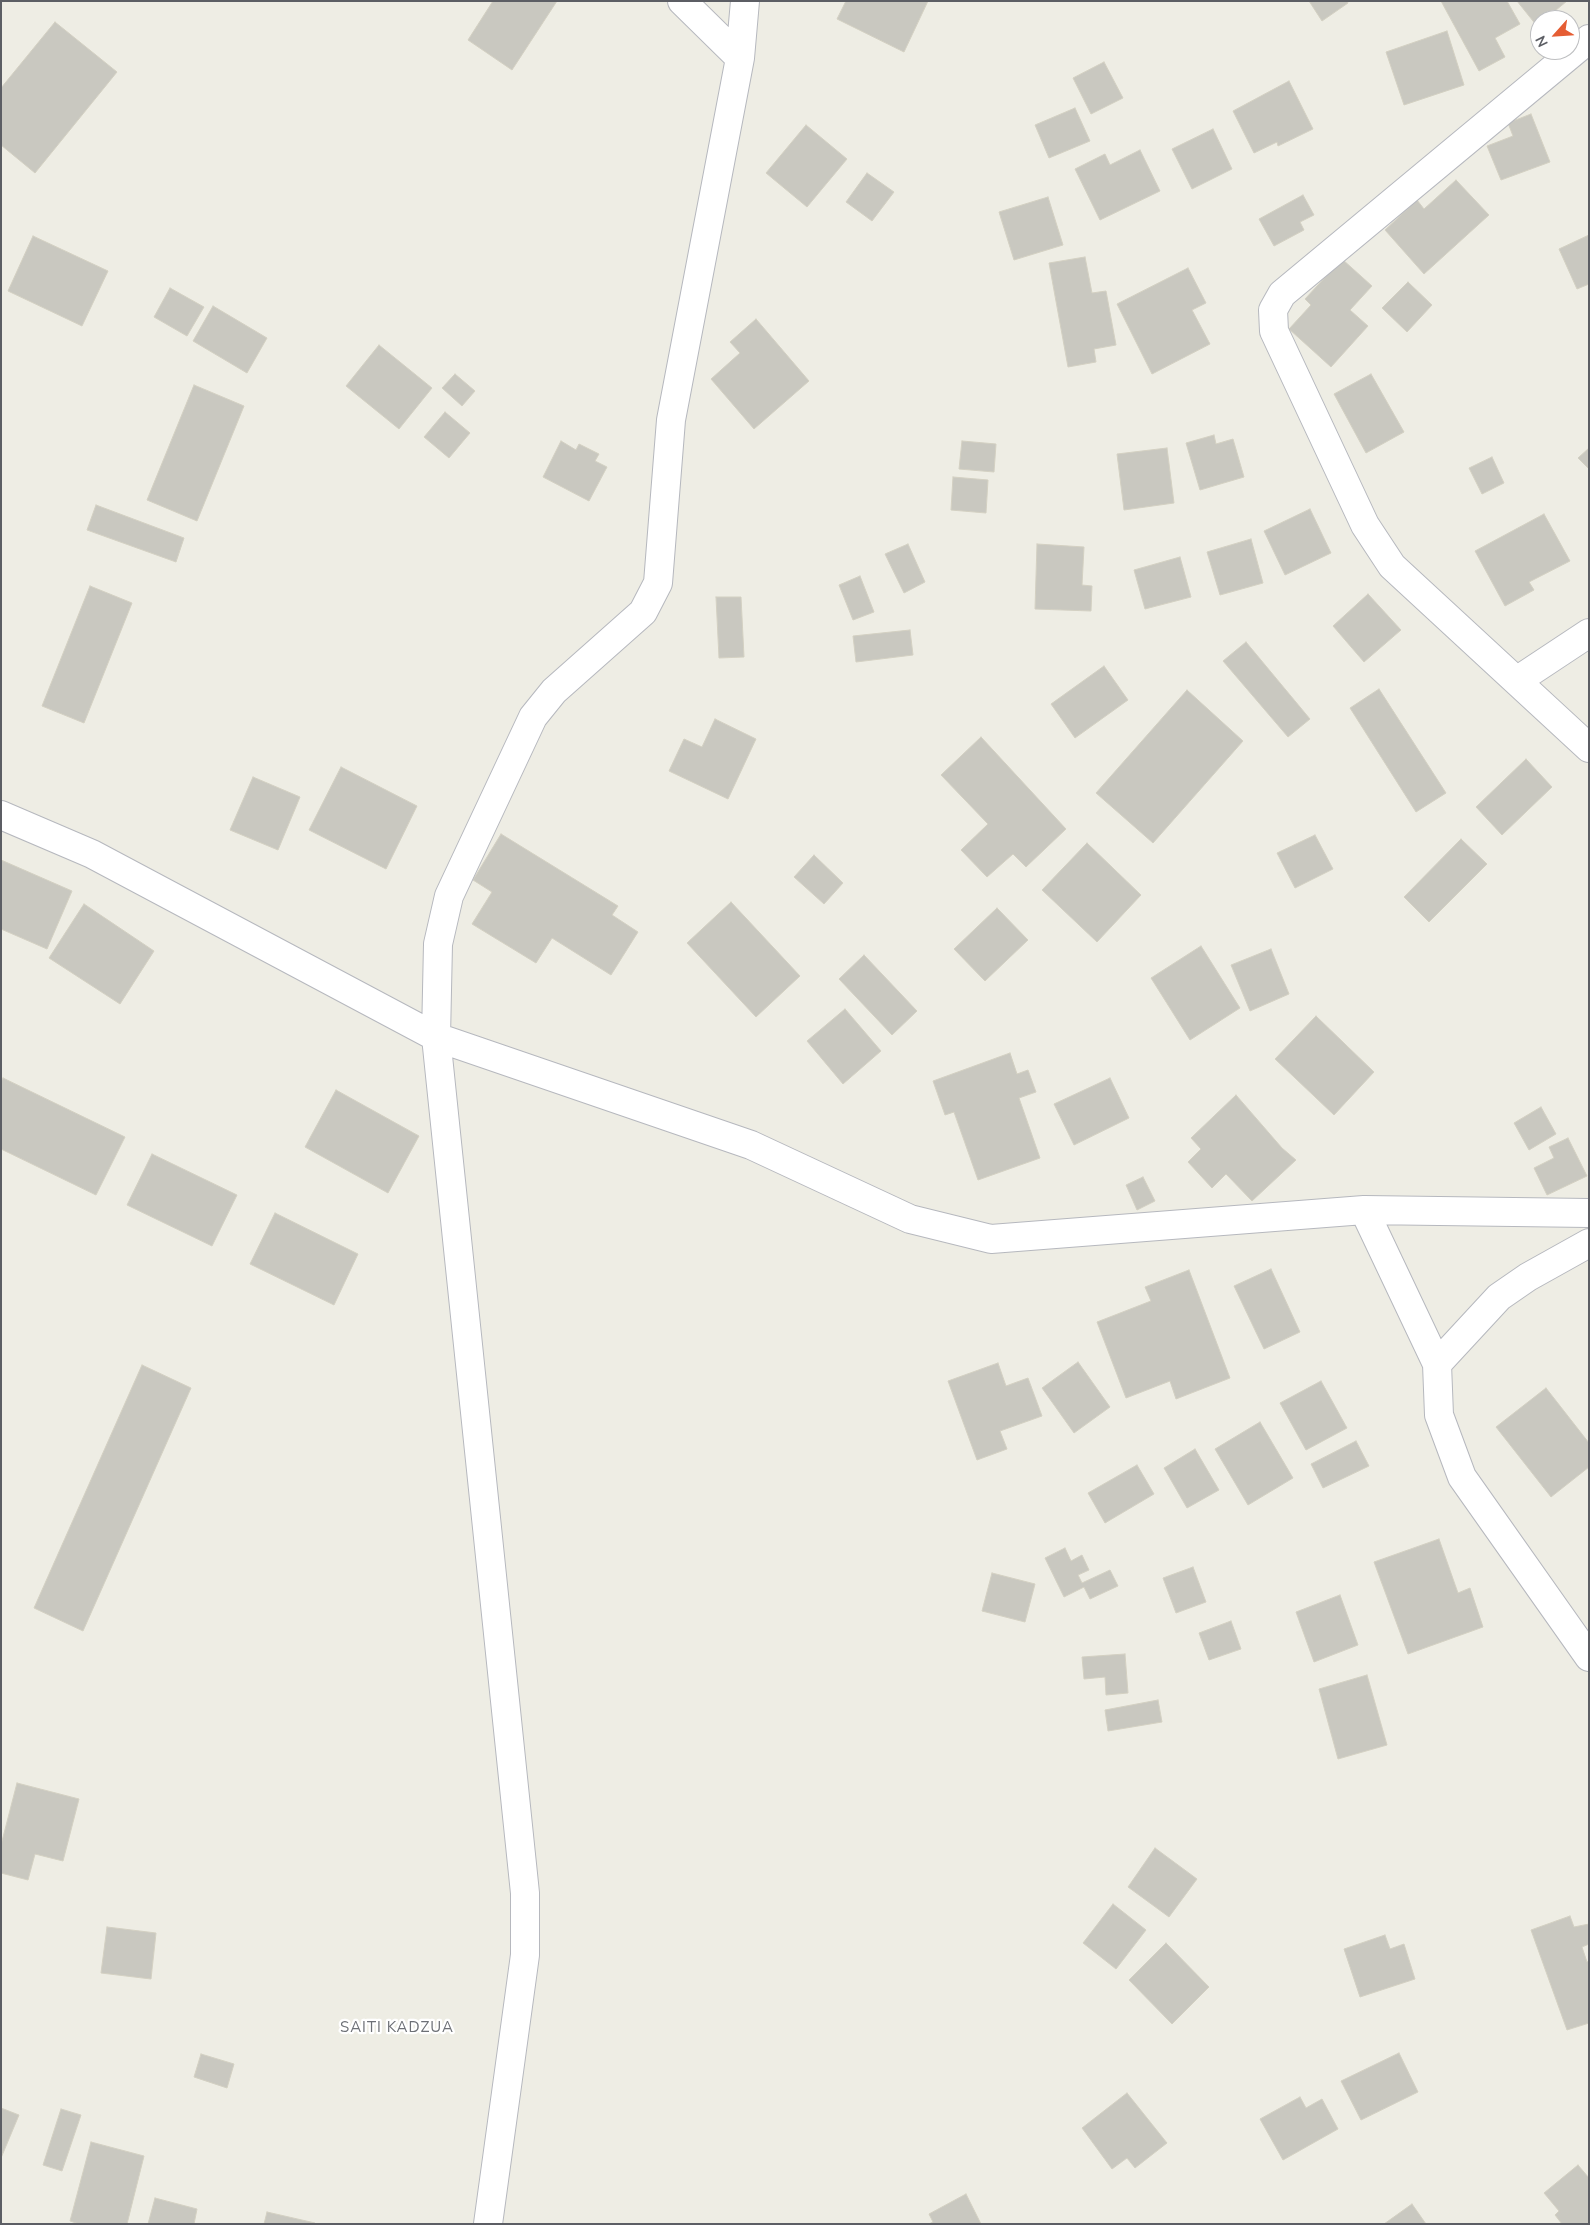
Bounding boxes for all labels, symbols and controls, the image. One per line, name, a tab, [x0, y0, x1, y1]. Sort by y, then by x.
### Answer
north arrow	[1530, 10, 1580, 60]
text: N	[1531, 32, 1553, 50]
district label: SAITI KADZUA	[338, 2019, 456, 2037]

